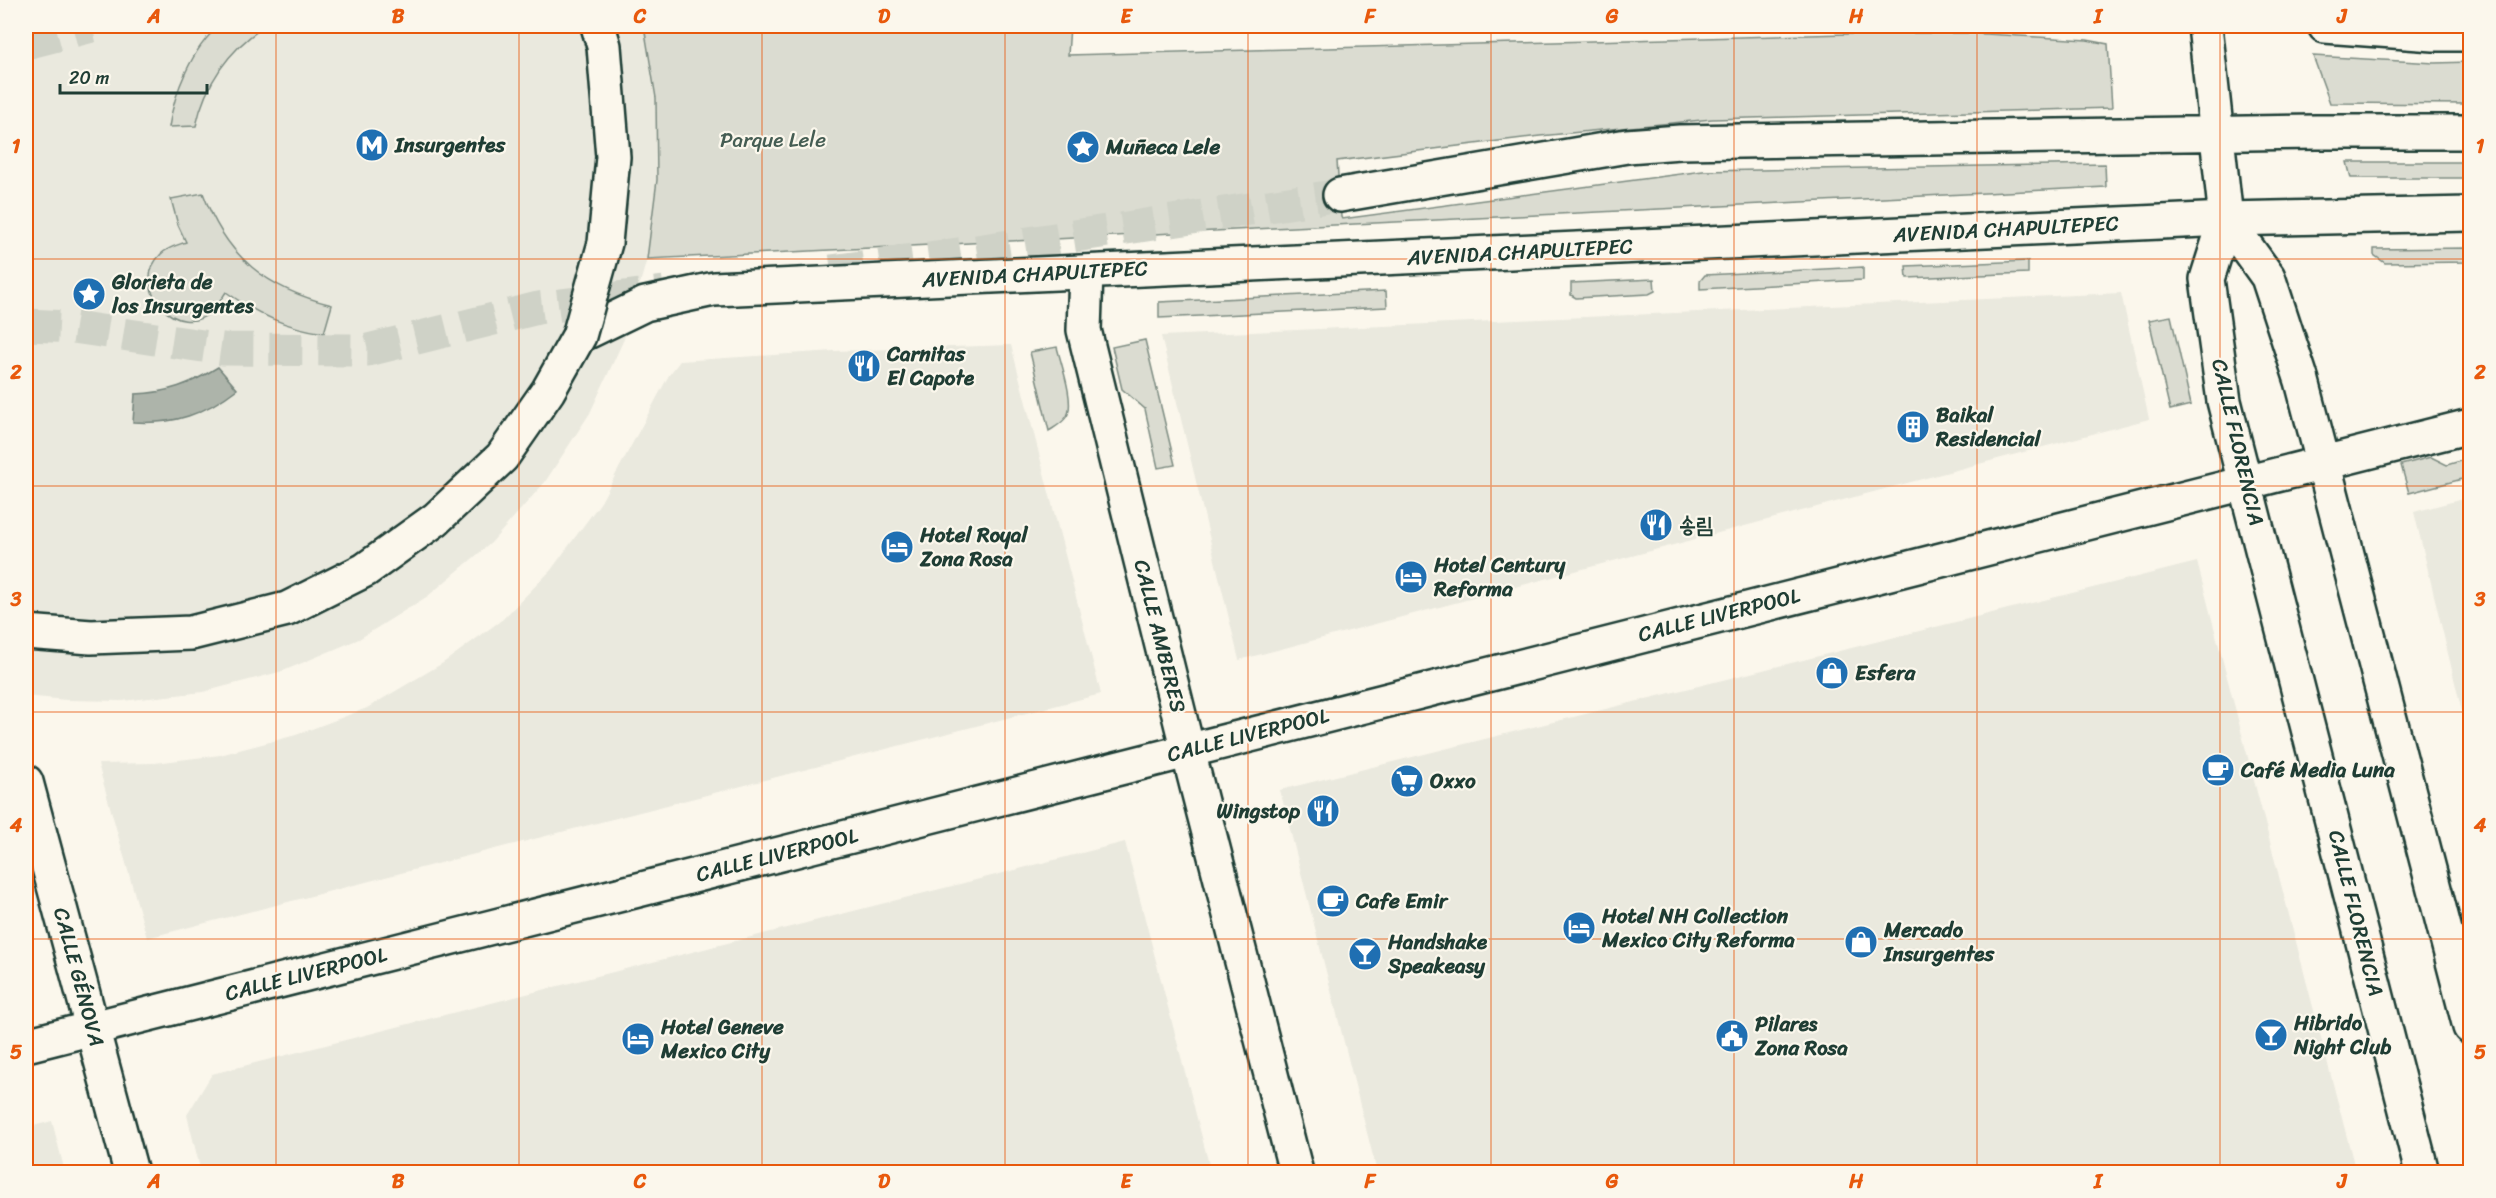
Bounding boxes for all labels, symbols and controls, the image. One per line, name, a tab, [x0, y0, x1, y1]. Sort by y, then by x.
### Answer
text: A	[146, 0, 161, 34]
text: B	[392, 0, 405, 34]
text: C	[633, 0, 647, 34]
text: D	[878, 0, 891, 34]
text: E	[1120, 0, 1133, 34]
text: F	[1364, 0, 1377, 34]
text: G	[1605, 0, 1619, 34]
text: H	[1848, 0, 1864, 34]
text: I	[2093, 0, 2104, 34]
text: J	[2336, 0, 2348, 34]
scale bar	[60, 57, 207, 95]
text: 20 m	[69, 62, 109, 94]
park label: Parque Lele	[720, 121, 826, 159]
place label: Insurgentes	[394, 126, 506, 164]
metro station icon: Insurgentes	[354, 127, 390, 163]
place label: Muñeca Lele	[1105, 128, 1220, 166]
text: 1	[12, 129, 21, 164]
place icon: Muñeca Lele	[1065, 129, 1101, 165]
text: 1	[2476, 129, 2485, 164]
street label: AVENIDA CHAPULTEPEC	[1891, 204, 2120, 254]
street label: AVENIDA CHAPULTEPEC	[1405, 227, 1634, 277]
street label: AVENIDA CHAPULTEPEC	[920, 249, 1149, 299]
place label: Glorieta de los Insurgentes	[111, 263, 254, 325]
place icon: Glorieta de los Insurgentes	[71, 276, 107, 312]
place label: Carnitas El Capote	[886, 335, 975, 397]
restaurant icon: Carnitas El Capote	[846, 348, 882, 384]
text: 2	[9, 355, 22, 390]
street label: CALLE FLORENCIA	[2200, 355, 2276, 529]
text: 2	[2473, 355, 2486, 390]
place label: Baikal Residencial	[1935, 396, 2041, 458]
building icon: Baikal Residencial	[1895, 409, 1931, 445]
place label: 송림	[1679, 506, 1713, 544]
restaurant icon: 송림	[1638, 507, 1674, 543]
place label: Hotel Royal Zona Rosa	[919, 516, 1028, 578]
hotel icon: Hotel Royal Zona Rosa	[879, 529, 915, 565]
place label: Hotel Century Reforma	[1433, 546, 1567, 608]
street label: CALLE AMBERES	[1123, 555, 1197, 717]
hotel icon: Hotel Century Reforma	[1393, 559, 1429, 595]
street label: CALLE LIVERPOOL	[1634, 576, 1804, 654]
text: 3	[10, 582, 22, 617]
text: 3	[2474, 582, 2486, 617]
place label: Esfera	[1855, 654, 1917, 692]
shop icon: Esfera	[1814, 655, 1850, 691]
street label: CALLE LIVERPOOL	[1163, 696, 1333, 774]
place label: Café Media Luna	[2240, 751, 2395, 789]
cafe icon: Café Media Luna	[2200, 752, 2236, 788]
place label: Oxxo	[1430, 762, 1476, 800]
supermarket icon: Oxxo	[1389, 763, 1425, 799]
place label: Wingstop	[1217, 792, 1301, 830]
restaurant icon: Wingstop	[1305, 793, 1341, 829]
text: 4	[9, 808, 23, 843]
text: 4	[2473, 808, 2487, 843]
street label: CALLE LIVERPOOL	[692, 816, 862, 894]
street label: CALLE FLORENCIA	[2317, 826, 2395, 1000]
place label: Cafe Emir	[1355, 882, 1449, 920]
cafe icon: Cafe Emir	[1315, 883, 1351, 919]
place label: Hotel NH Collection Mexico City Reforma	[1601, 897, 1795, 959]
street label: CALLE GÉNOVA	[42, 903, 116, 1051]
hotel icon: Hotel NH Collection Mexico City Reforma	[1561, 910, 1597, 946]
place label: Mercado Insurgentes	[1883, 911, 1995, 973]
place label: Handshake Speakeasy	[1387, 923, 1488, 985]
shop icon: Mercado Insurgentes	[1843, 924, 1879, 960]
street label: CALLE LIVERPOOL	[221, 935, 391, 1013]
bar icon: Handshake Speakeasy	[1347, 936, 1383, 972]
place label: Hibrido Night Club	[2293, 1004, 2391, 1066]
place label: Pilares Zona Rosa	[1754, 1005, 1848, 1067]
place label: Hotel Geneve Mexico City	[660, 1008, 784, 1070]
bar icon: Hibrido Night Club	[2253, 1017, 2289, 1053]
public building icon: Pilares Zona Rosa	[1714, 1018, 1750, 1054]
hotel icon: Hotel Geneve Mexico City	[620, 1021, 656, 1057]
text: 5	[10, 1035, 22, 1070]
text: 5	[2474, 1035, 2486, 1070]
text: A	[146, 1164, 161, 1198]
text: B	[392, 1164, 405, 1198]
text: C	[633, 1164, 647, 1198]
text: D	[878, 1164, 891, 1198]
text: E	[1120, 1164, 1133, 1198]
text: F	[1364, 1164, 1377, 1198]
text: G	[1605, 1164, 1619, 1198]
text: H	[1848, 1164, 1864, 1198]
text: I	[2093, 1164, 2104, 1198]
text: J	[2336, 1164, 2348, 1198]

